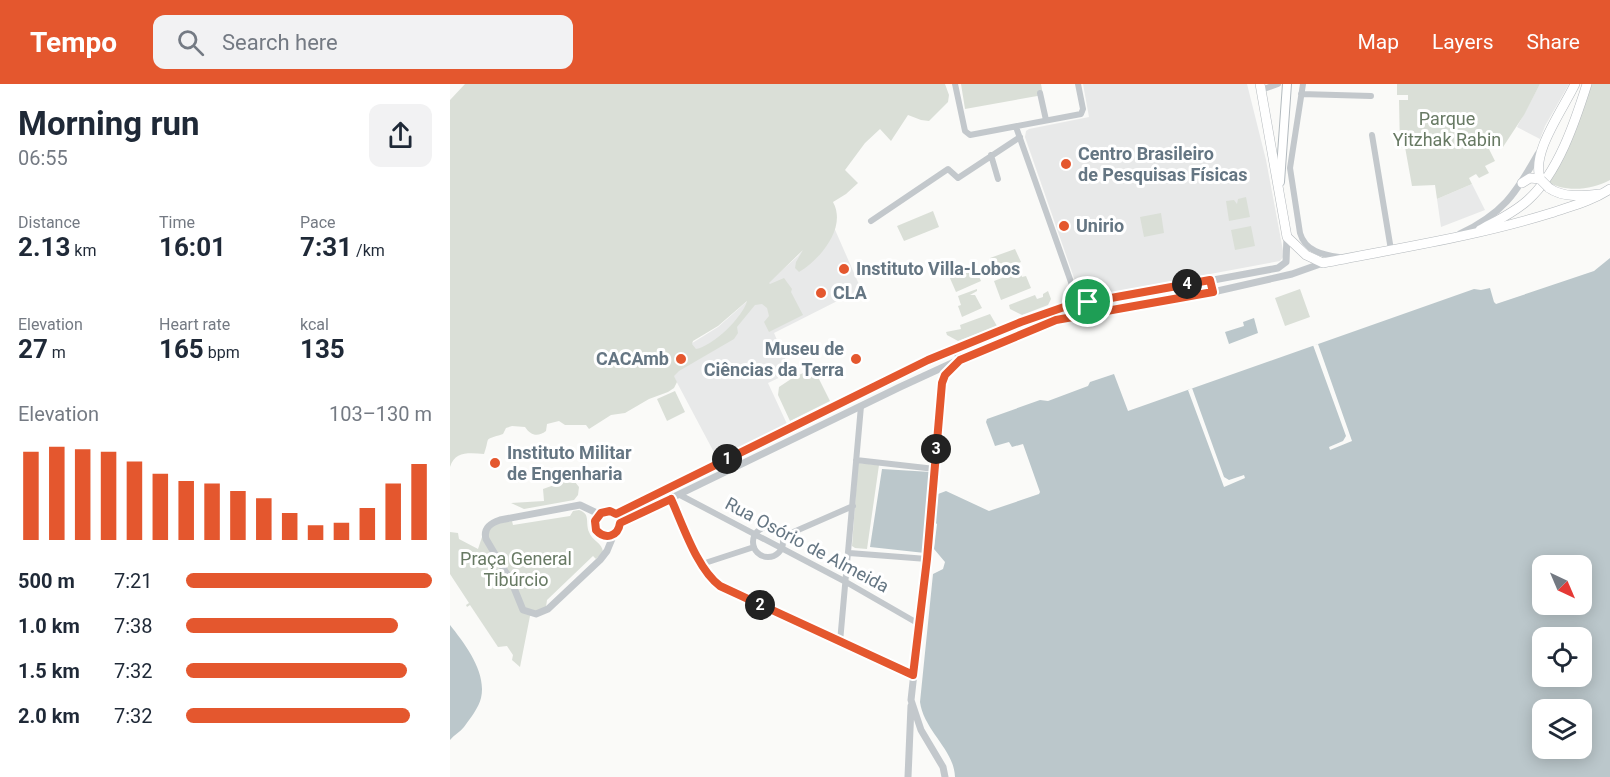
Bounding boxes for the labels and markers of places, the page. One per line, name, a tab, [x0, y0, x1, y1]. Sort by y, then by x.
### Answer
place label: Centro Brasileiro de Pesquisas Físicas	[1078, 143, 1247, 185]
marker: Centro Brasileiro de Pesquisas Físicas	[1059, 157, 1073, 171]
place label: Unirio	[1076, 215, 1124, 236]
marker: Unirio	[1057, 219, 1071, 233]
place label: Instituto Villa-Lobos	[856, 258, 1020, 279]
marker: Instituto Villa-Lobos	[837, 262, 851, 276]
pin: 4	[1172, 269, 1202, 299]
pin	[1062, 276, 1113, 327]
place label: CLA	[833, 282, 868, 303]
marker: CLA	[814, 286, 828, 300]
place label: Museu de Ciências da Terra	[704, 338, 844, 380]
place label: CACAmb	[596, 348, 669, 369]
marker: CACAmb	[674, 352, 688, 366]
marker: Museu de Ciências da Terra	[849, 352, 863, 366]
pin: 3	[921, 434, 951, 464]
place label: Instituto Militar de Engenharia	[507, 442, 632, 484]
pin: 1	[712, 444, 742, 474]
marker: Instituto Militar de Engenharia	[488, 456, 502, 470]
pin: 2	[745, 590, 775, 620]

